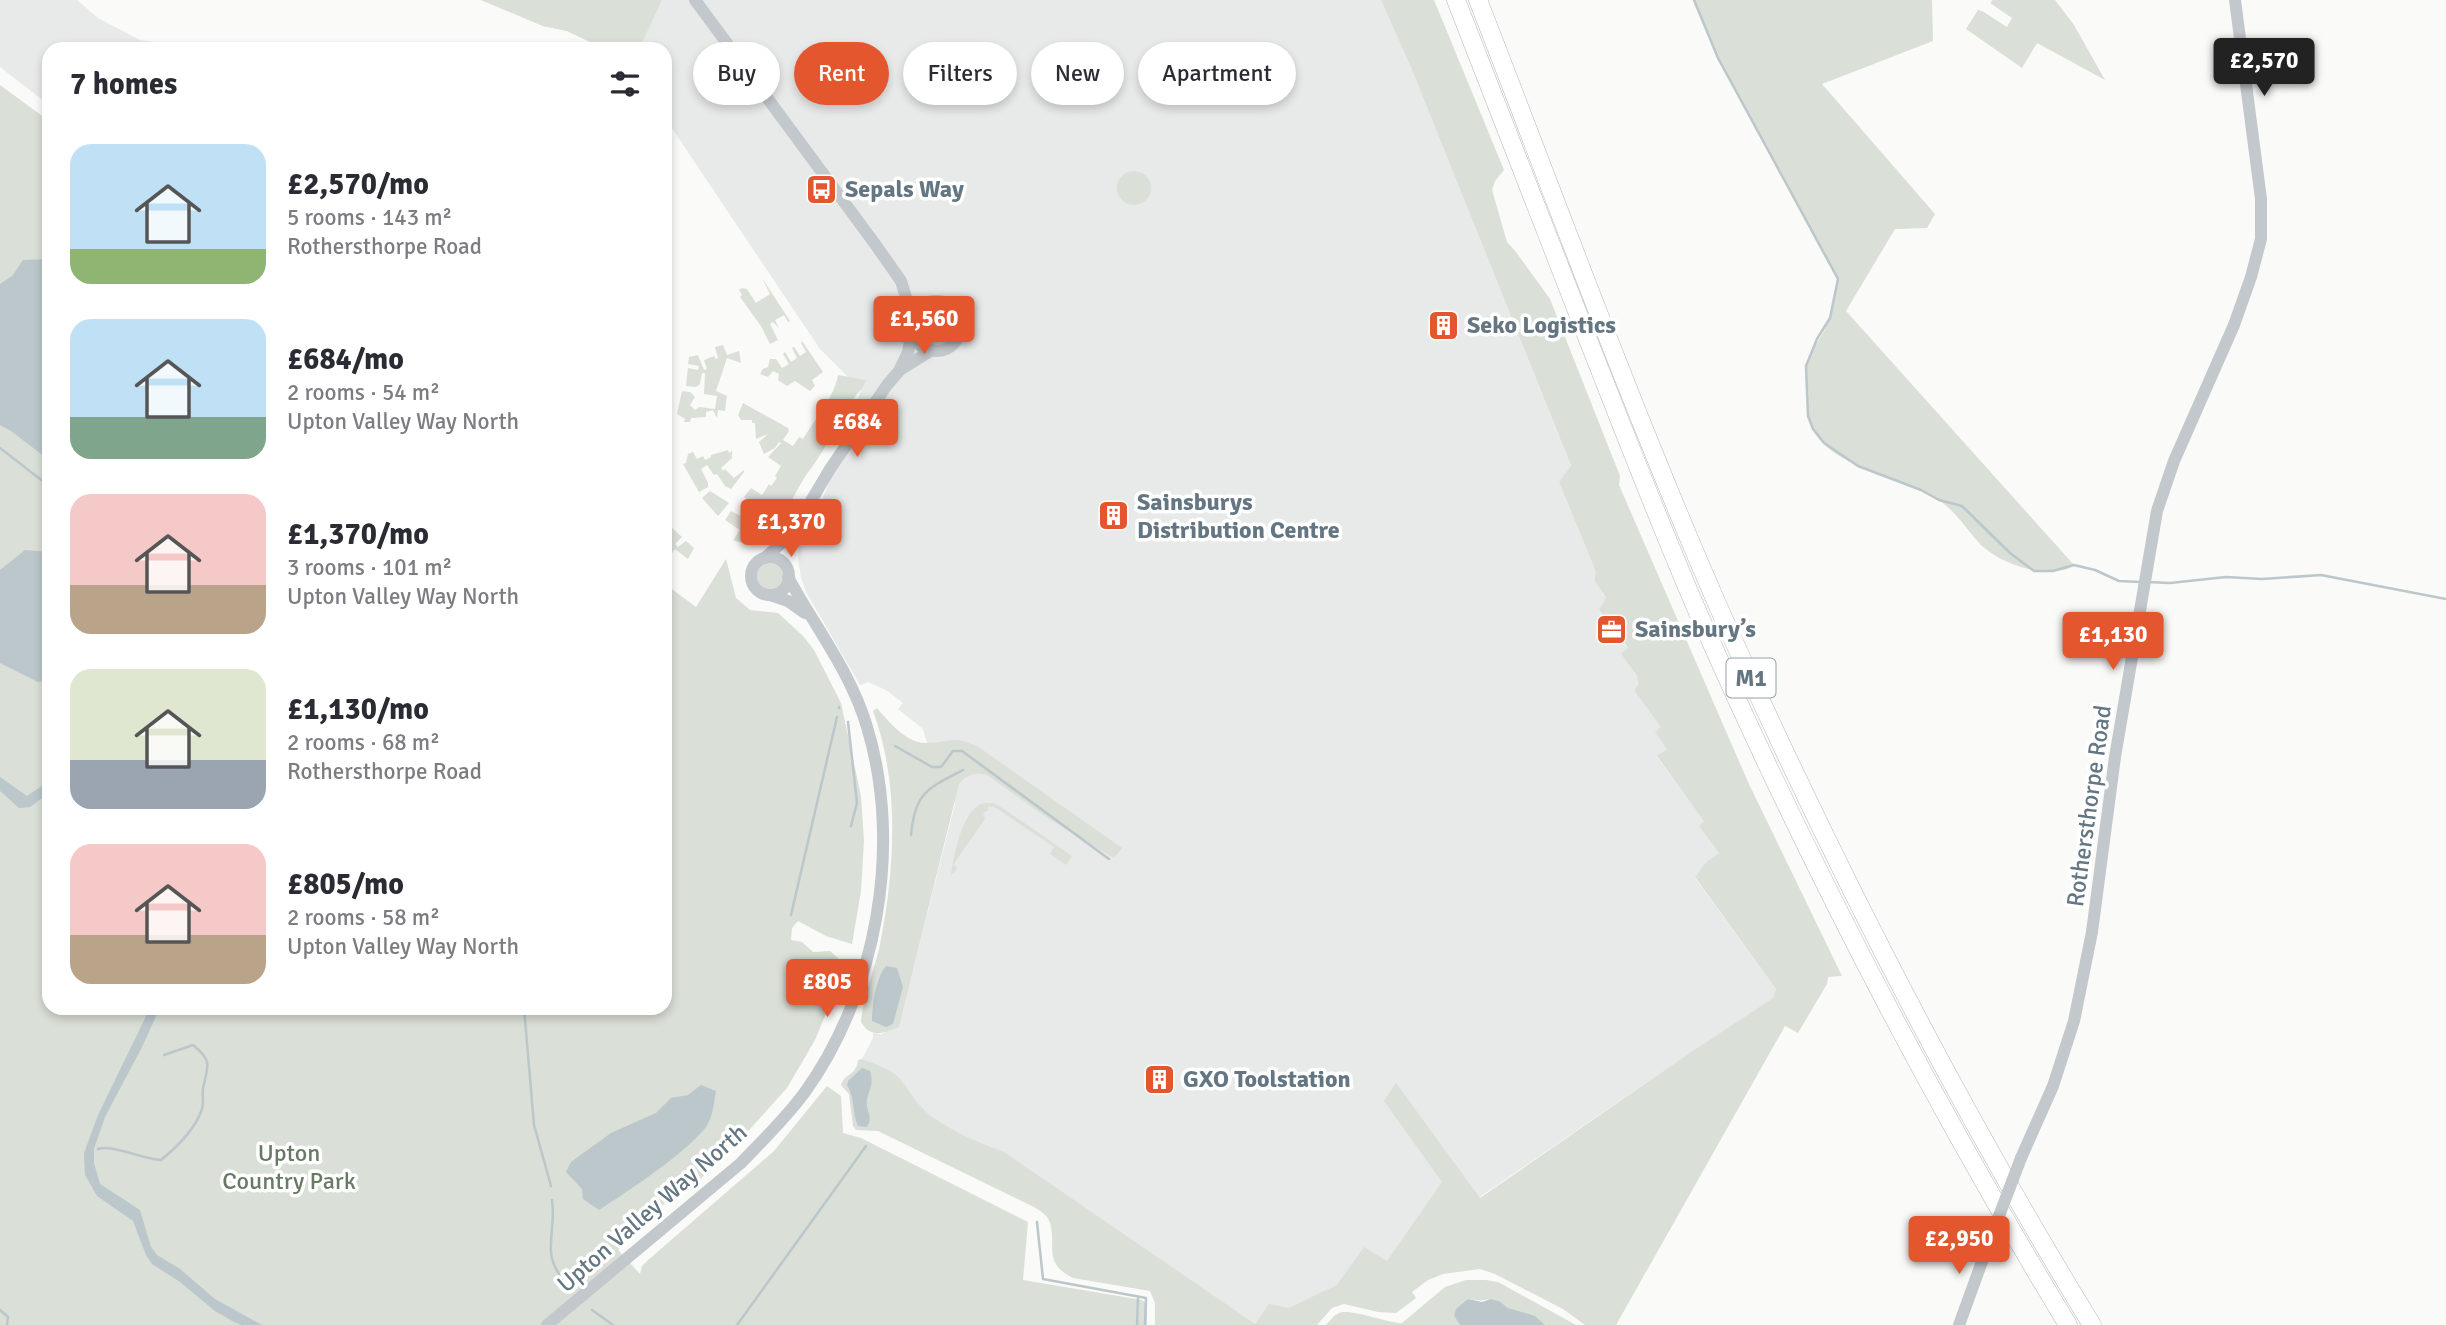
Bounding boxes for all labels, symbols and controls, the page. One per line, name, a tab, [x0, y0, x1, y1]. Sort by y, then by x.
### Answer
pin: £2,570	[2207, 38, 2321, 98]
chip: Buy	[693, 42, 780, 105]
chip: Rent	[794, 42, 889, 105]
chip: Filters	[903, 42, 1017, 105]
chip: New	[1031, 42, 1124, 105]
chip: Apartment	[1138, 42, 1296, 105]
text: £2,570	[2230, 46, 2298, 75]
icon: filters	[606, 65, 644, 103]
text: 7 homes	[70, 66, 177, 103]
text: £2,570/mo	[287, 166, 429, 203]
icon: home	[126, 172, 210, 256]
bus stop icon: Sepals Way	[805, 172, 839, 206]
place label: Sepals Way	[845, 174, 964, 204]
text: 5 rooms · 143 m²	[287, 203, 452, 232]
text: Rothersthorpe Road	[287, 232, 482, 261]
pin: £1,560	[867, 296, 981, 356]
text: £1,560	[890, 304, 958, 333]
building icon: Seko Logistics	[1427, 308, 1461, 342]
place label: Seko Logistics	[1467, 310, 1616, 340]
text: £684/mo	[287, 341, 404, 378]
icon: home	[126, 347, 210, 431]
text: 2 rooms · 54 m²	[287, 378, 440, 407]
pin: £684	[816, 400, 898, 459]
text: Upton Valley Way North	[287, 407, 519, 436]
text: £684	[832, 407, 882, 436]
place label: Sainsburys Distribution Centre	[1137, 487, 1340, 545]
building icon: Sainsburys Distribution Centre	[1097, 499, 1131, 533]
pin: £1,370	[734, 500, 848, 559]
text: £1,370	[757, 507, 825, 536]
text: £1,370/mo	[287, 516, 429, 553]
icon: home	[126, 522, 210, 606]
text: 3 rooms · 101 m²	[287, 553, 452, 582]
text: Upton Valley Way North	[287, 582, 519, 611]
office icon: Sainsbury’s	[1595, 612, 1629, 646]
pin: £1,130	[2056, 612, 2170, 672]
place label: Sainsbury’s	[1635, 614, 1756, 644]
text: £1,130	[2079, 620, 2147, 649]
road number: M1	[1726, 658, 1776, 698]
text: £1,130/mo	[287, 691, 429, 728]
icon: home	[126, 697, 210, 781]
street label: Rothersthorpe Road	[2060, 703, 2118, 909]
text: 2 rooms · 68 m²	[287, 728, 440, 757]
text: Rothersthorpe Road	[287, 757, 482, 786]
text: £805/mo	[287, 866, 404, 903]
icon: home	[126, 872, 210, 956]
text: 2 rooms · 58 m²	[287, 903, 440, 932]
text: Upton Valley Way North	[287, 932, 519, 961]
pin: £805	[786, 960, 868, 1019]
text: £805	[802, 967, 852, 996]
building icon: GXO Toolstation	[1143, 1062, 1177, 1096]
place label: GXO Toolstation	[1183, 1064, 1351, 1094]
street label: Upton Valley Way North	[551, 1117, 753, 1299]
park label: Upton Country Park	[222, 1138, 356, 1196]
pin: £2,950	[1902, 1216, 2016, 1276]
text: £2,950	[1925, 1224, 1993, 1253]

